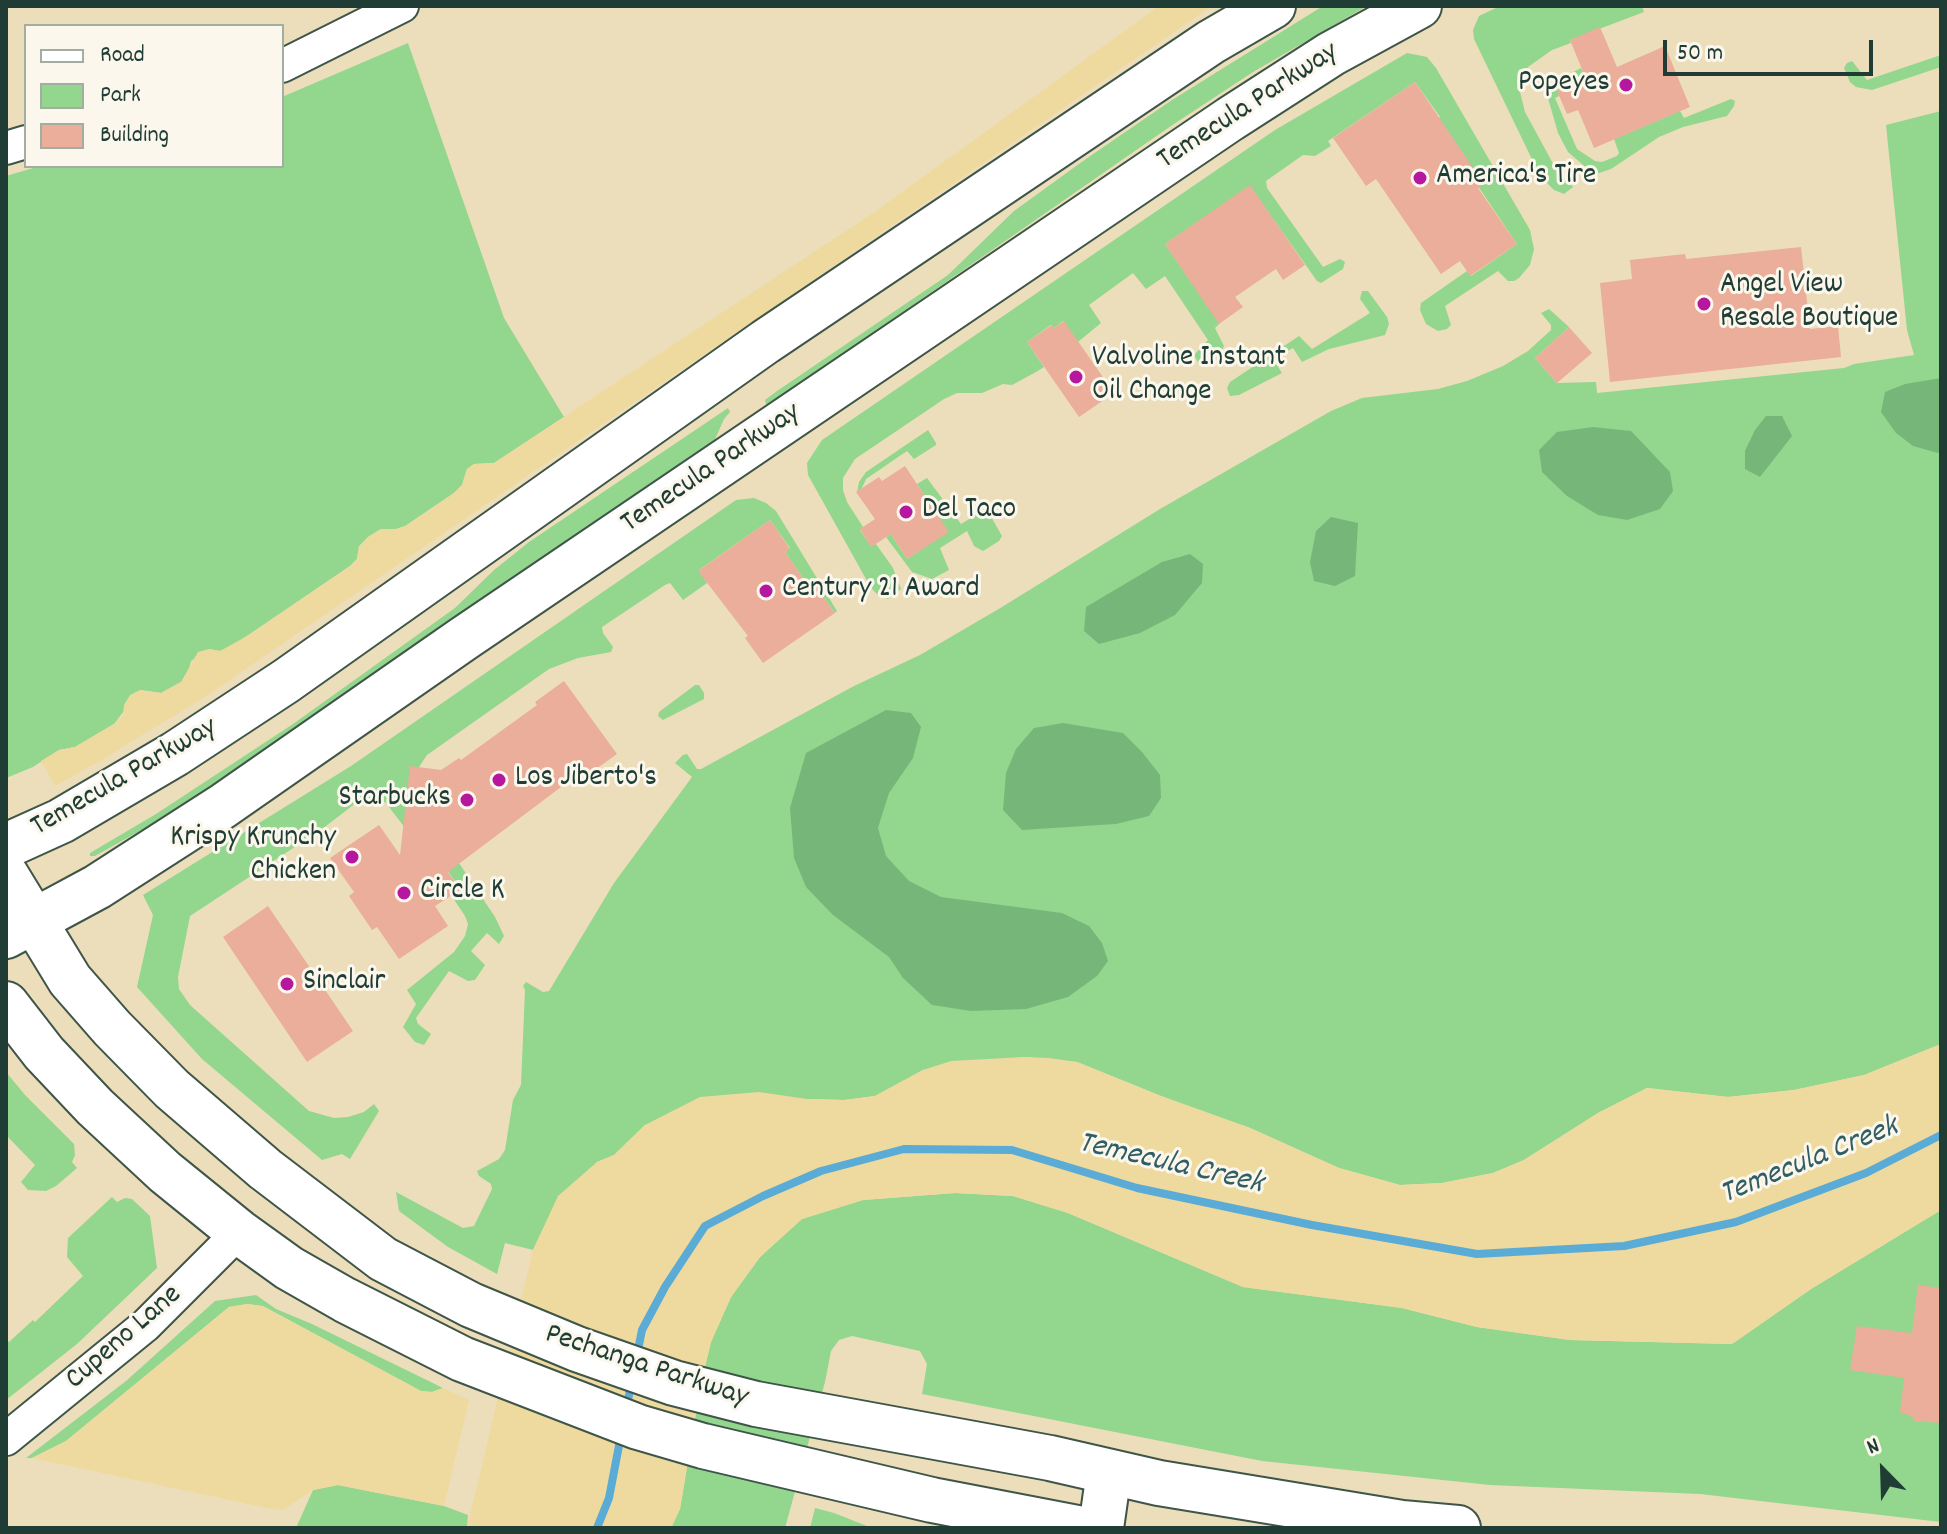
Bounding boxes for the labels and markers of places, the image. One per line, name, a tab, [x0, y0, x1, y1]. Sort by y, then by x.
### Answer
place label: Popeyes	[1518, 67, 1610, 103]
marker: Popeyes	[1617, 76, 1635, 94]
place label: America's Tire	[1436, 160, 1596, 196]
marker: America's Tire	[1411, 169, 1429, 187]
place label: Angel View Resale Boutique	[1720, 269, 1898, 340]
marker: Angel View Resale Boutique	[1695, 295, 1713, 313]
place label: Valvoline Instant Oil Change	[1092, 342, 1286, 412]
marker: Valvoline Instant Oil Change	[1067, 368, 1085, 386]
place label: Del Taco	[922, 494, 1016, 530]
marker: Del Taco	[897, 503, 915, 521]
place label: Century 21 Award	[782, 573, 980, 609]
marker: Century 21 Award	[757, 582, 775, 600]
place label: Los Jiberto's	[515, 762, 657, 798]
marker: Los Jiberto's	[490, 771, 508, 789]
place label: Starbucks	[339, 782, 451, 818]
marker: Starbucks	[458, 791, 476, 809]
place label: Krispy Krunchy Chicken	[170, 822, 336, 892]
marker: Krispy Krunchy Chicken	[343, 848, 361, 866]
place label: Circle K	[420, 875, 505, 911]
marker: Circle K	[395, 884, 413, 902]
place label: Sinclair	[303, 966, 385, 1002]
marker: Sinclair	[278, 975, 296, 993]

